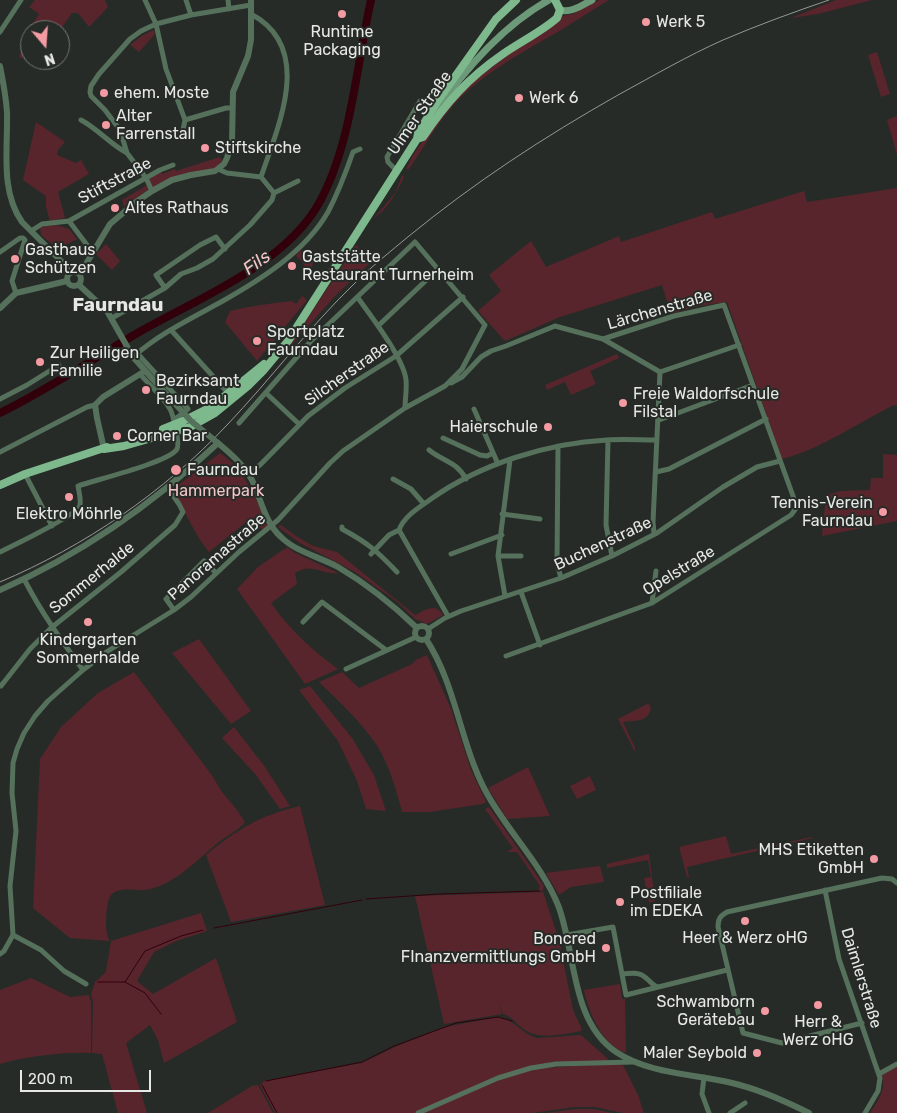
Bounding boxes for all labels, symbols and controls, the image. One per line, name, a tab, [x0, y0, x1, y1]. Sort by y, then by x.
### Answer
marker: Runtime Packaging	[336, 8, 348, 20]
place label: Werk 5	[656, 12, 705, 32]
marker: Werk 5	[640, 16, 652, 28]
north arrow	[20, 20, 70, 70]
place label: Runtime Packaging	[303, 22, 381, 60]
text: N	[42, 49, 57, 68]
street label: Ulmer Straße	[384, 67, 456, 159]
place label: ehem. Moste	[114, 83, 209, 103]
marker: ehem. Moste	[98, 87, 110, 99]
place label: Werk 6	[529, 88, 578, 108]
marker: Werk 6	[513, 92, 525, 104]
place label: Alter Farrenstall	[116, 106, 195, 144]
marker: Alter Farrenstall	[100, 119, 112, 131]
place label: Stiftskirche	[215, 138, 301, 158]
marker: Stiftskirche	[199, 142, 211, 154]
street label: Stiftstraße	[75, 154, 155, 208]
place label: Altes Rathaus	[125, 198, 229, 218]
marker: Altes Rathaus	[109, 202, 121, 214]
place label: Gasthaus Schützen	[25, 240, 96, 278]
water label: Fils	[239, 246, 275, 280]
place label: Gaststätte Restaurant Turnerheim	[302, 247, 474, 285]
marker: Gasthaus Schützen	[9, 253, 21, 265]
marker: Gaststätte Restaurant Turnerheim	[286, 260, 298, 272]
street label: Lärchenstraße	[605, 286, 715, 334]
district label: Faurndau	[73, 295, 163, 317]
place label: Sportplatz Faurndau	[267, 322, 345, 360]
marker: Sportplatz Faurndau	[251, 335, 263, 347]
street label: Silcherstraße	[301, 338, 393, 410]
place label: Zur Heiligen Familie	[50, 343, 139, 381]
marker: Zur Heiligen Familie	[34, 356, 46, 368]
place label: Bezirksamt Faurndau	[156, 371, 239, 409]
marker: Bezirksamt Faurndau	[140, 384, 152, 396]
place label: Freie Waldorfschule Filstal	[633, 384, 779, 422]
marker: Freie Waldorfschule Filstal	[617, 397, 629, 409]
place label: Haierschule	[450, 417, 538, 437]
marker: Haierschule	[542, 421, 554, 433]
place label: Corner Bar	[127, 426, 207, 446]
marker: Corner Bar	[111, 430, 123, 442]
place label: Faurndau	[187, 460, 258, 480]
marker: Faurndau	[169, 463, 183, 477]
park label: Hammerpark	[168, 481, 264, 501]
marker: Elektro Möhrle	[63, 491, 75, 503]
place label: Tennis-Verein Faurndau	[771, 493, 873, 531]
place label: Elektro Möhrle	[16, 504, 122, 524]
marker: Tennis-Verein Faurndau	[877, 506, 889, 518]
street label: Panoramastraße	[164, 509, 270, 605]
street label: Buchenstraße	[551, 513, 655, 575]
street label: Sommerhalde	[46, 538, 138, 618]
street label: Opelstraße	[639, 542, 719, 600]
marker: Kindergarten Sommerhalde	[82, 616, 94, 628]
place label: Kindergarten Sommerhalde	[36, 630, 140, 668]
place label: MHS Etiketten GmbH	[758, 840, 864, 878]
marker: MHS Etiketten GmbH	[868, 853, 880, 865]
place label: Postfiliale im EDEKA	[630, 883, 703, 921]
marker: Postfiliale im EDEKA	[614, 896, 626, 908]
marker: Heer & Werz oHG	[739, 915, 751, 927]
street label: Daimlerstraße	[837, 925, 885, 1031]
place label: Heer & Werz oHG	[682, 928, 808, 948]
place label: Boncred FInanzvermittlungs GmbH	[401, 929, 596, 967]
marker: Boncred FInanzvermittlungs GmbH	[600, 942, 612, 954]
place label: Schwamborn Gerätebau	[656, 992, 755, 1030]
marker: Herr & Werz oHG	[812, 999, 824, 1011]
marker: Schwamborn Gerätebau	[759, 1005, 771, 1017]
place label: Herr & Werz oHG	[782, 1012, 854, 1050]
place label: Maler Seybold	[643, 1043, 747, 1063]
marker: Maler Seybold	[751, 1047, 763, 1059]
scale bar	[22, 1060, 154, 1092]
text: 200 m	[28, 1070, 73, 1088]

